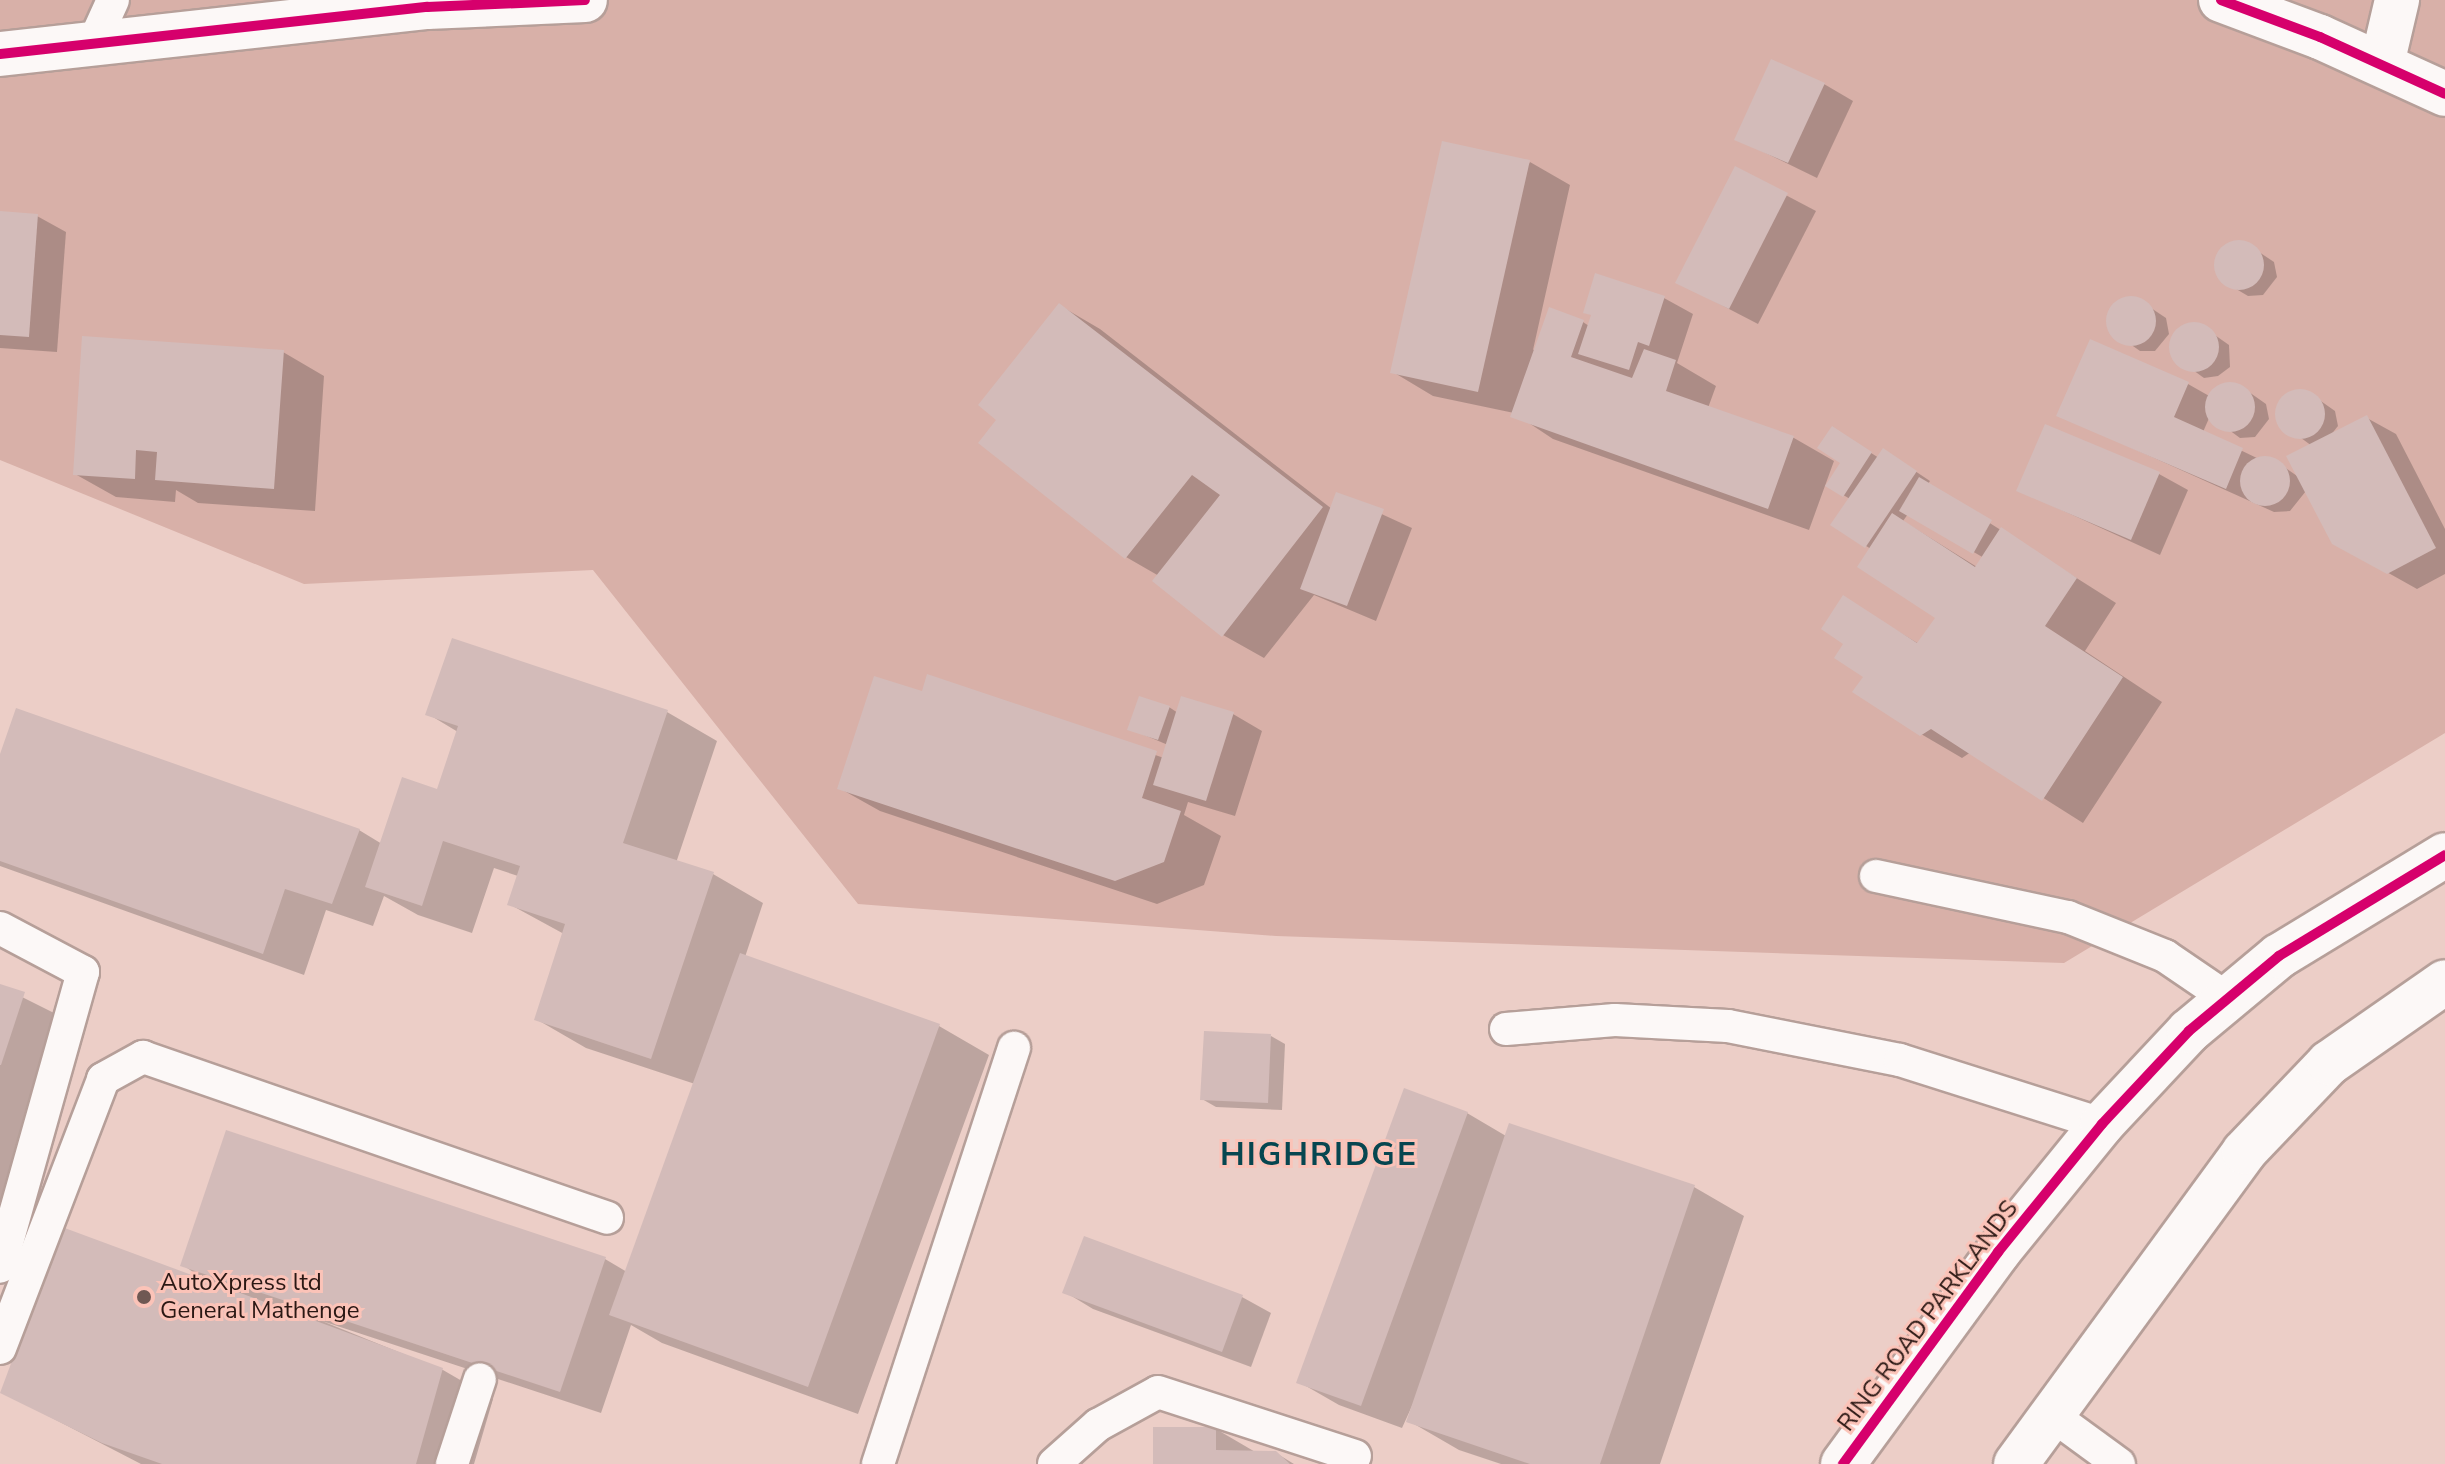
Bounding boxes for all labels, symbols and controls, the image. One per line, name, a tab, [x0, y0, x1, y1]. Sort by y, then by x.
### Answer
district label: HIGHRIDGE	[1220, 1136, 1418, 1174]
street label: RING ROAD PARKLANDS	[1832, 1195, 2024, 1437]
place label: AutoXpress ltd General Mathenge	[160, 1269, 360, 1325]
marker: AutoXpress ltd General Mathenge	[135, 1288, 153, 1306]

